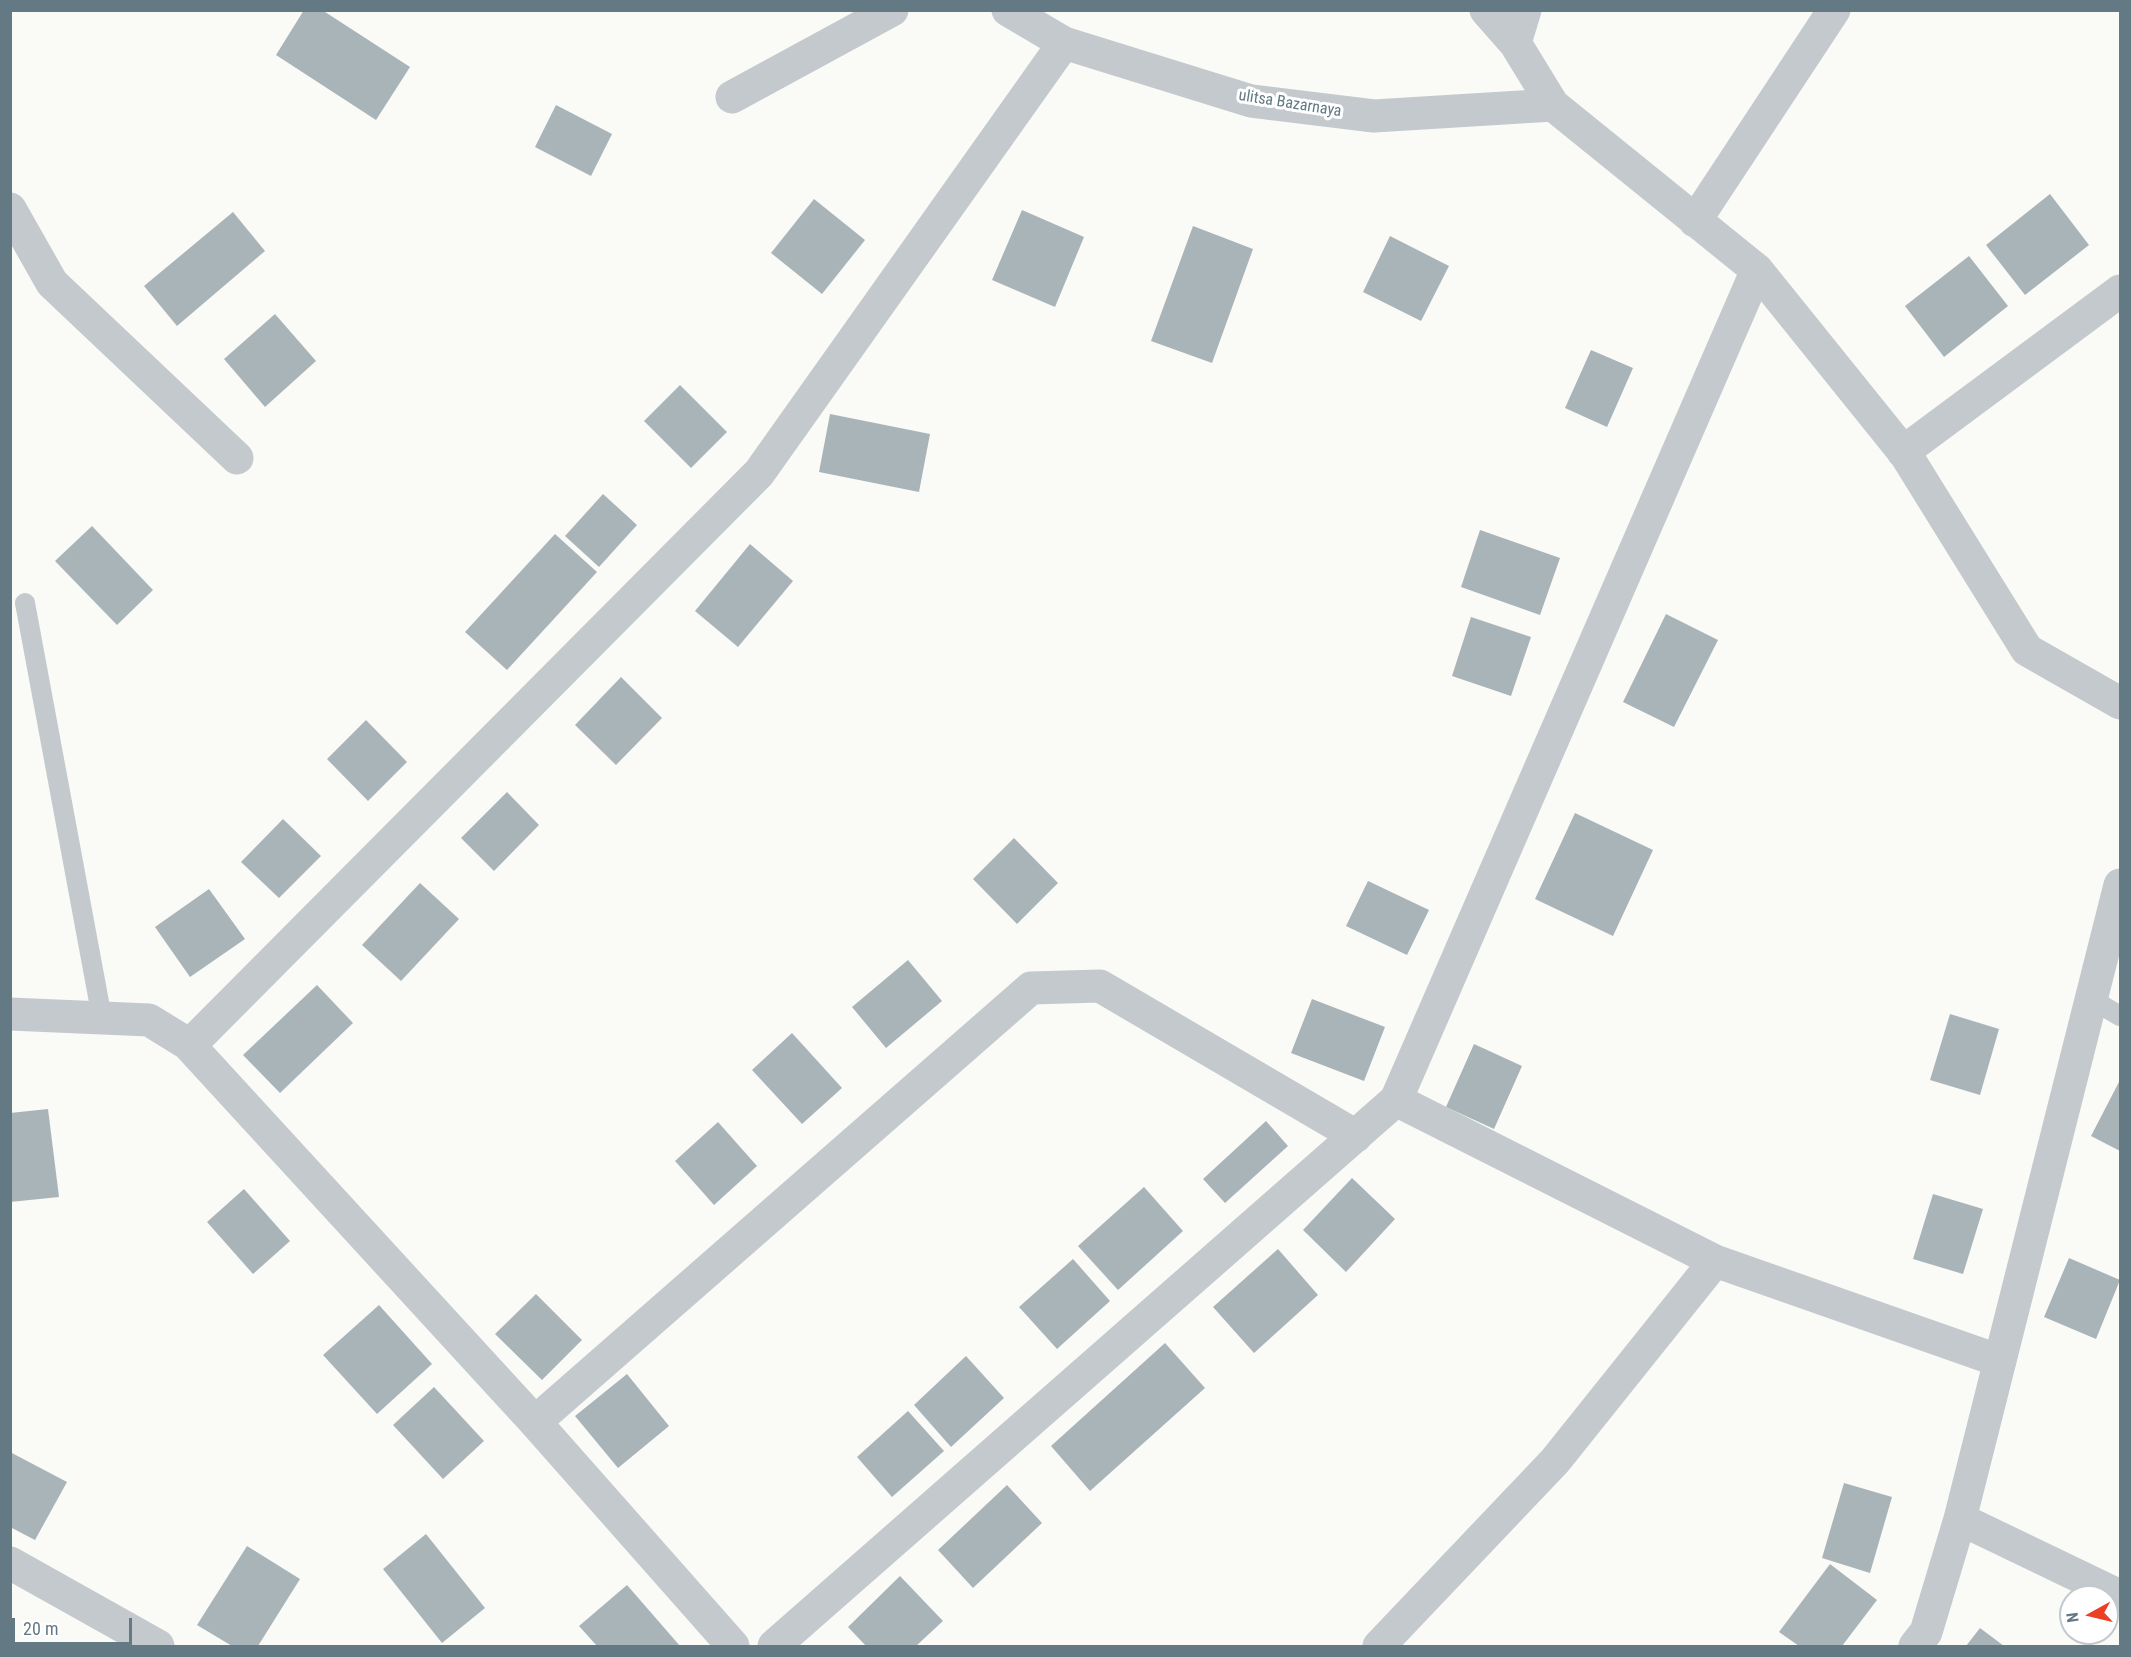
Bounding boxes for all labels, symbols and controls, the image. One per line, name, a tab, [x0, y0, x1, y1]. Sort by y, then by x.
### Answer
street label: ulitsa Bazarnaya	[1237, 86, 1343, 122]
north arrow	[2059, 1585, 2119, 1645]
scale bar	[15, 1606, 135, 1644]
text: N	[2063, 1611, 2083, 1623]
text: 20 m	[23, 1618, 58, 1639]

